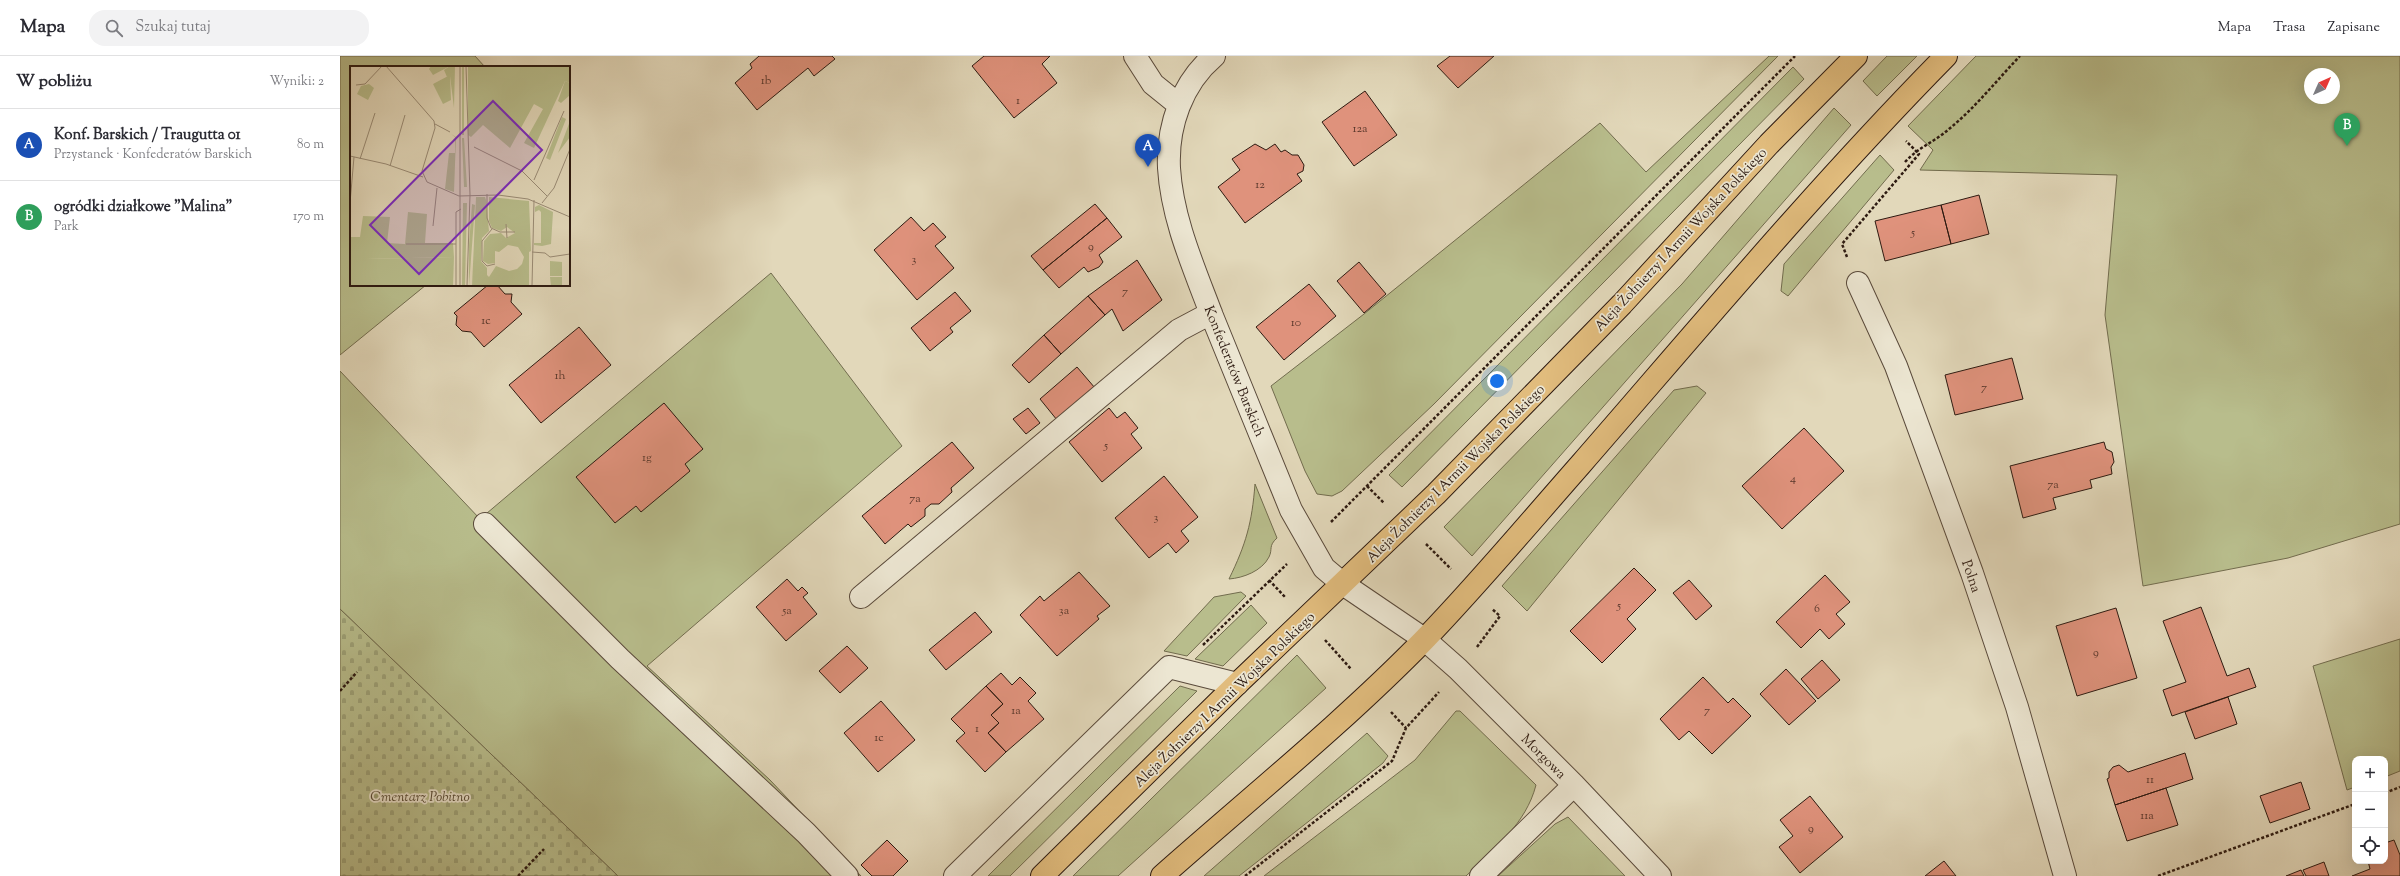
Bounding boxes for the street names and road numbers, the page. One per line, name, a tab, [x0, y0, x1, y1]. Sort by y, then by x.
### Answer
street label: Aleja Żołnierzy I Armii Wojska Polskiego	[1591, 144, 1773, 337]
street label: Konfederatów Barskich	[1198, 303, 1269, 440]
street label: Aleja Żołnierzy I Armii Wojska Polskiego	[1363, 381, 1550, 568]
street label: Polna	[1955, 558, 1985, 596]
street label: Aleja Żołnierzy I Armii Wojska Polskiego	[1130, 608, 1321, 793]
street label: Morgowa	[1516, 730, 1570, 785]

